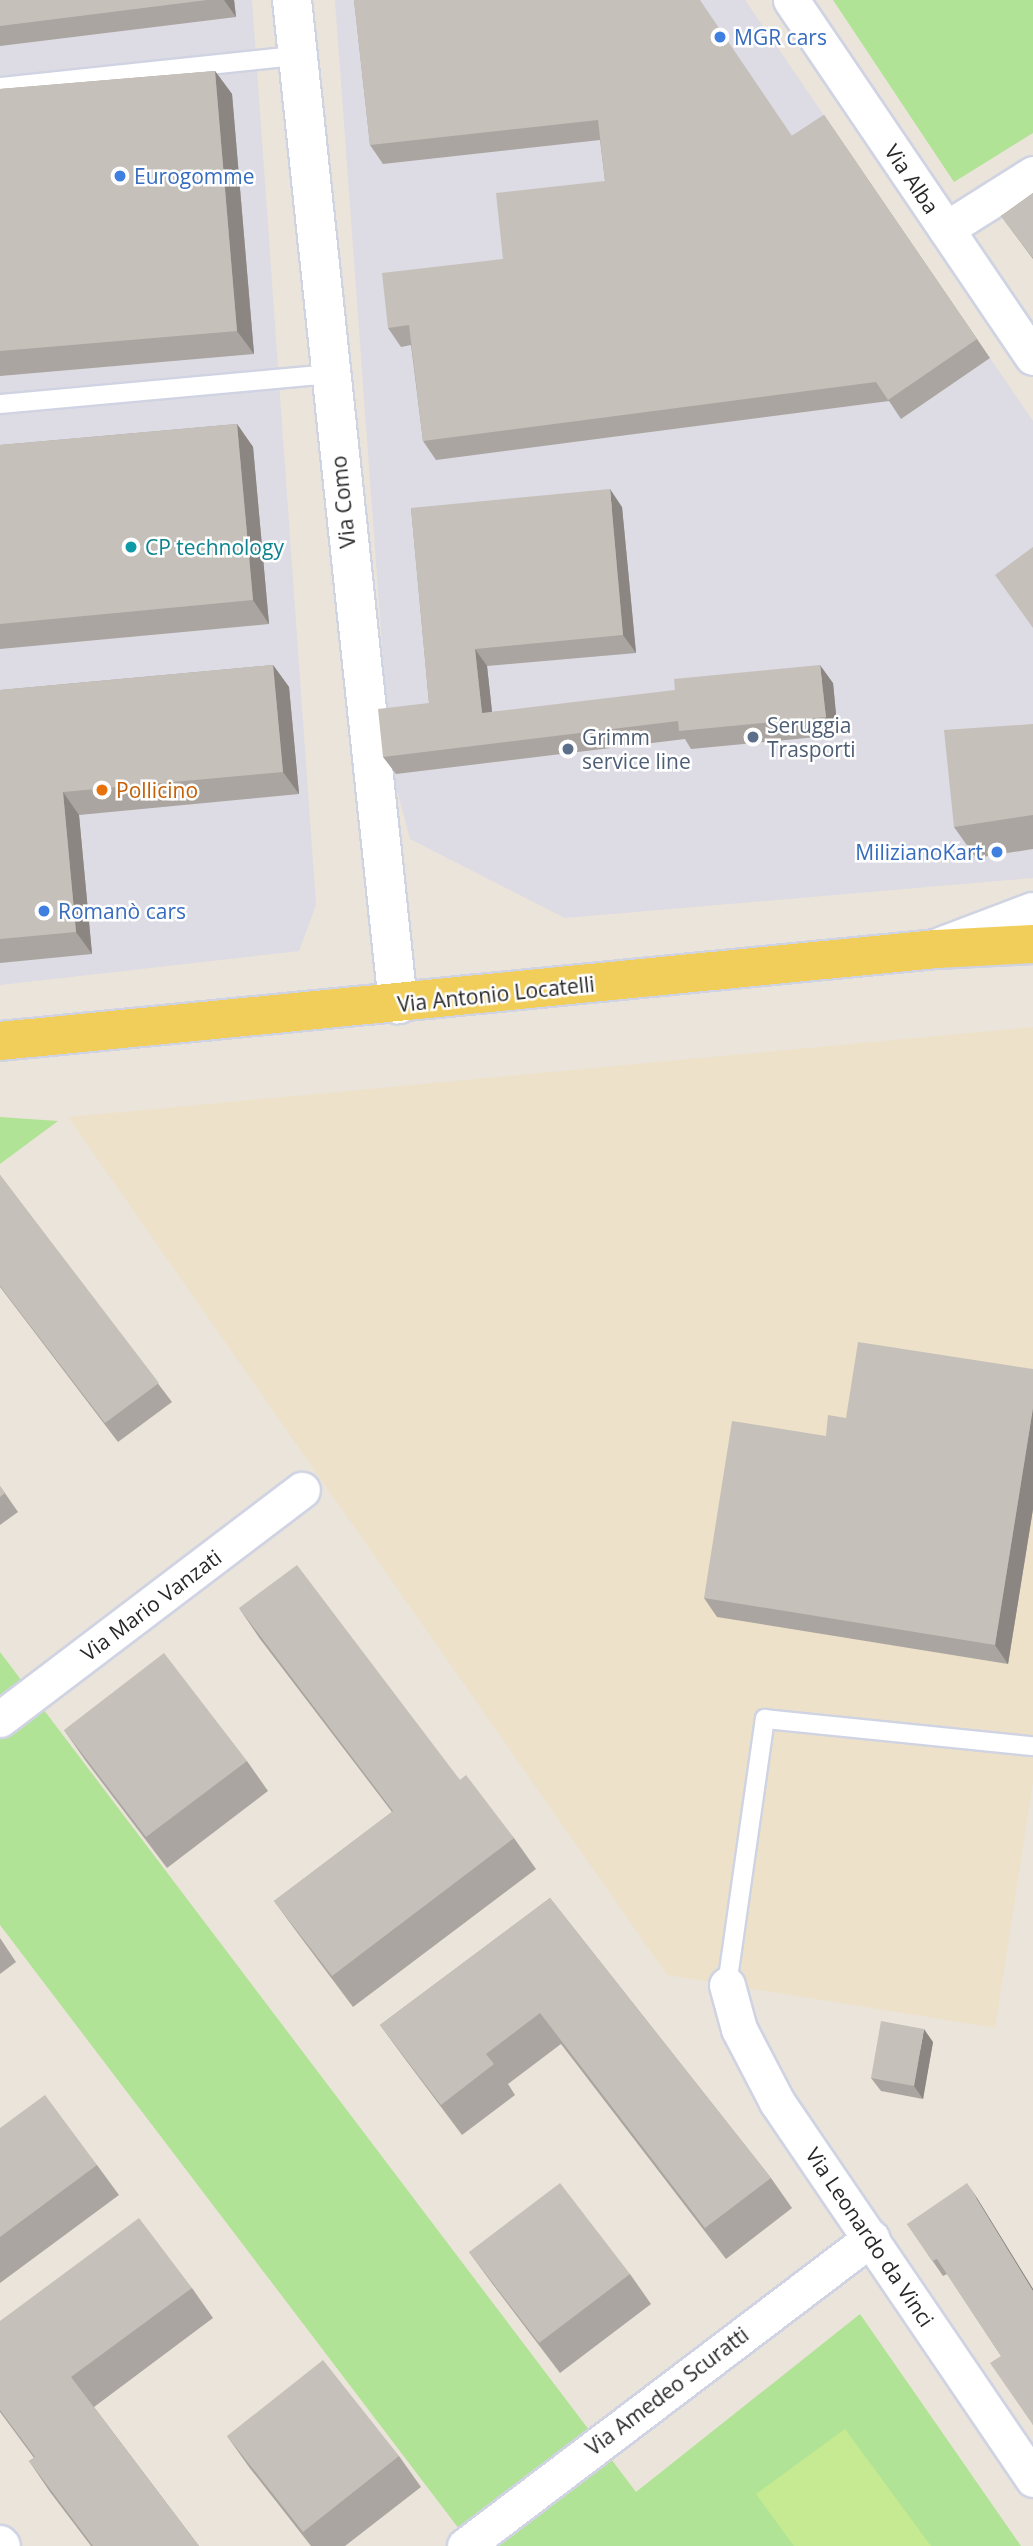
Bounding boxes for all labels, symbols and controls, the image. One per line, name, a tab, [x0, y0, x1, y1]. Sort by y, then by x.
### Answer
place label: MGR cars	[734, 24, 827, 50]
marker: MGR cars	[712, 29, 728, 45]
street label: Via Alba	[880, 140, 944, 218]
place label: Eurogomme	[134, 163, 254, 189]
marker: Eurogomme	[112, 168, 128, 184]
street label: Via Como	[326, 454, 360, 550]
place label: CP technology	[145, 534, 284, 560]
marker: CP technology	[123, 539, 139, 555]
place label: Seruggia Trasporti	[767, 712, 856, 762]
place label: Grimm service line	[582, 724, 691, 774]
marker: Seruggia Trasporti	[745, 729, 761, 745]
marker: Grimm service line	[560, 741, 576, 757]
place label: Pollicino	[116, 777, 198, 803]
marker: Pollicino	[94, 782, 110, 798]
place label: MilizianoKart	[855, 839, 983, 865]
marker: MilizianoKart	[989, 844, 1005, 860]
place label: Romanò cars	[58, 898, 186, 924]
marker: Romanò cars	[36, 903, 52, 919]
street label: Via Antonio Locatelli	[396, 971, 596, 1017]
street label: Via Mario Vanzati	[76, 1544, 226, 1666]
street label: Via Leonardo da Vinci	[801, 2143, 939, 2331]
street label: Via Amedeo Scuratti	[581, 2322, 753, 2460]

